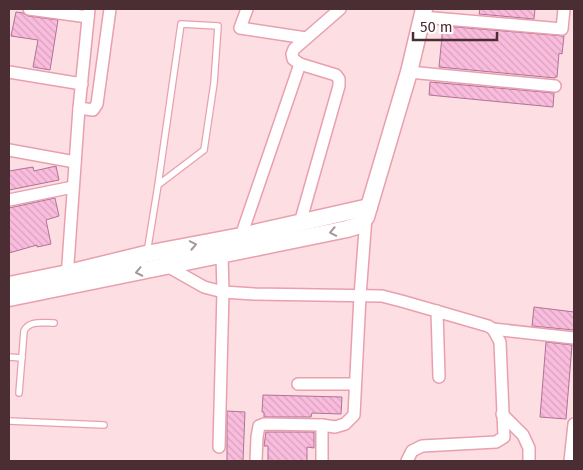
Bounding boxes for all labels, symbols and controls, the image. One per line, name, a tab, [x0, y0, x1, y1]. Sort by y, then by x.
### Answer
scale bar	[413, 10, 497, 42]
text: 50 m	[420, 18, 453, 36]
one-way arrow	[328, 226, 337, 237]
one-way arrow	[189, 240, 198, 251]
one-way arrow	[135, 266, 144, 277]

